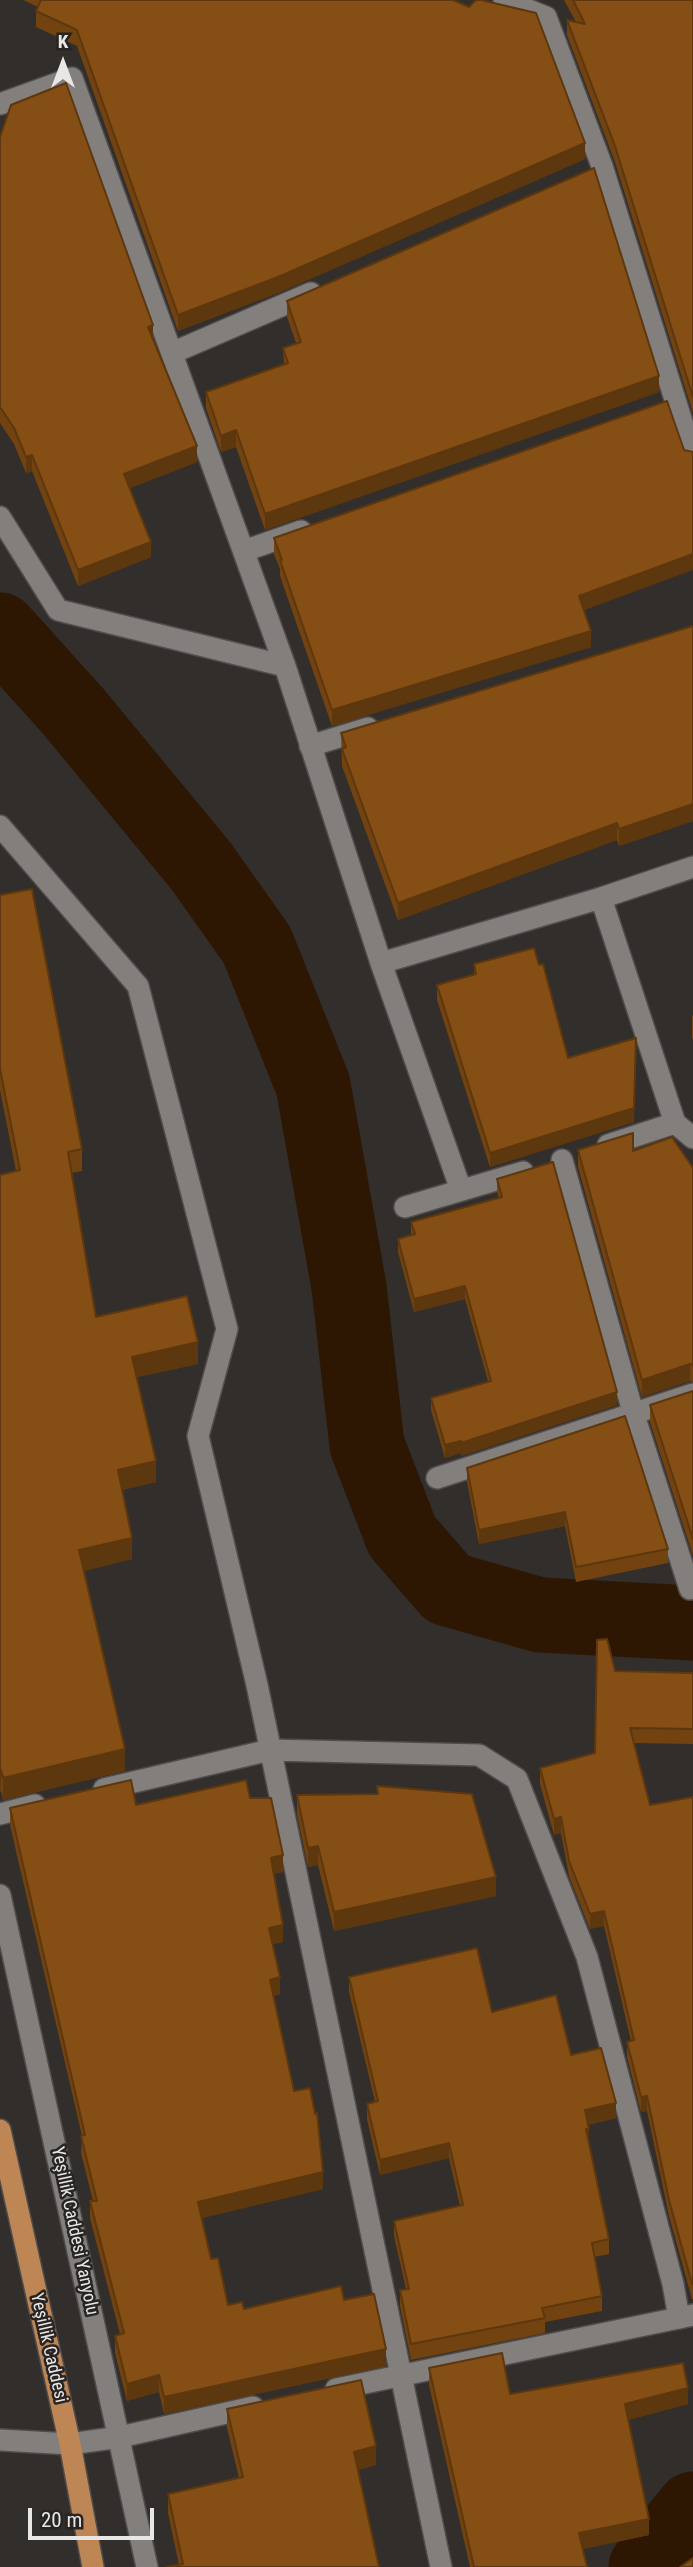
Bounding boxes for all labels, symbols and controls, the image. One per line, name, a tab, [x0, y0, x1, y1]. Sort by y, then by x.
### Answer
north arrow	[28, 28, 98, 98]
text: K	[58, 30, 68, 53]
street label: Yeşillik Caddesi Yanyolu	[46, 2145, 102, 2317]
street label: Yeşillik Caddesi	[25, 2291, 71, 2405]
scale bar	[32, 2494, 158, 2538]
text: 20 m	[41, 2508, 82, 2532]

